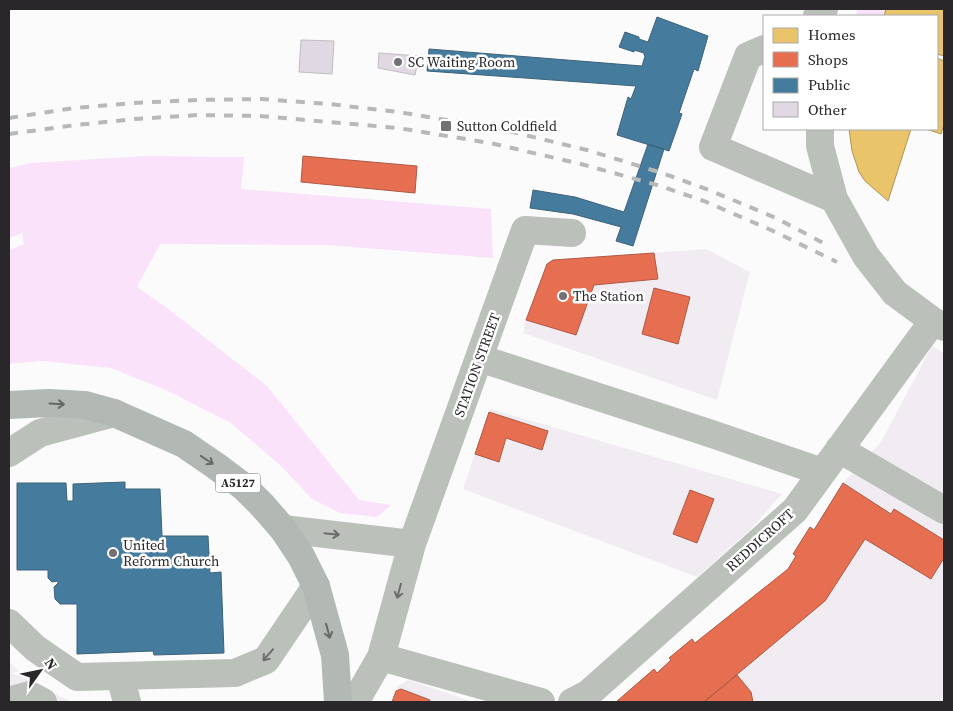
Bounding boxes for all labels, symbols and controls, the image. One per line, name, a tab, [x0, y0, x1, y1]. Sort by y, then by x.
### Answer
legend	[763, 15, 938, 130]
text: Homes	[808, 24, 855, 45]
text: Shops	[808, 49, 848, 70]
place label: SC Waiting Room	[408, 52, 516, 72]
marker: SC Waiting Room	[392, 56, 404, 68]
text: Public	[808, 74, 850, 95]
text: Other	[808, 99, 847, 120]
place label: Sutton Coldfield	[457, 116, 557, 136]
marker: Sutton Coldfield	[439, 119, 453, 133]
place label: The Station	[573, 286, 644, 306]
marker: The Station	[557, 290, 569, 302]
street label: STATION STREET	[449, 310, 505, 420]
one-way arrow	[49, 399, 65, 408]
one-way arrow	[200, 455, 214, 465]
road number: A5127	[216, 473, 260, 492]
street label: REDDICROFT	[722, 504, 799, 576]
one-way arrow	[324, 529, 340, 539]
place label: United Reform Church	[123, 535, 219, 571]
marker: United Reform Church	[107, 547, 119, 559]
one-way arrow	[394, 582, 404, 598]
one-way arrow	[324, 622, 333, 638]
north arrow	[15, 646, 65, 696]
one-way arrow	[262, 648, 274, 661]
text: N	[40, 654, 62, 674]

